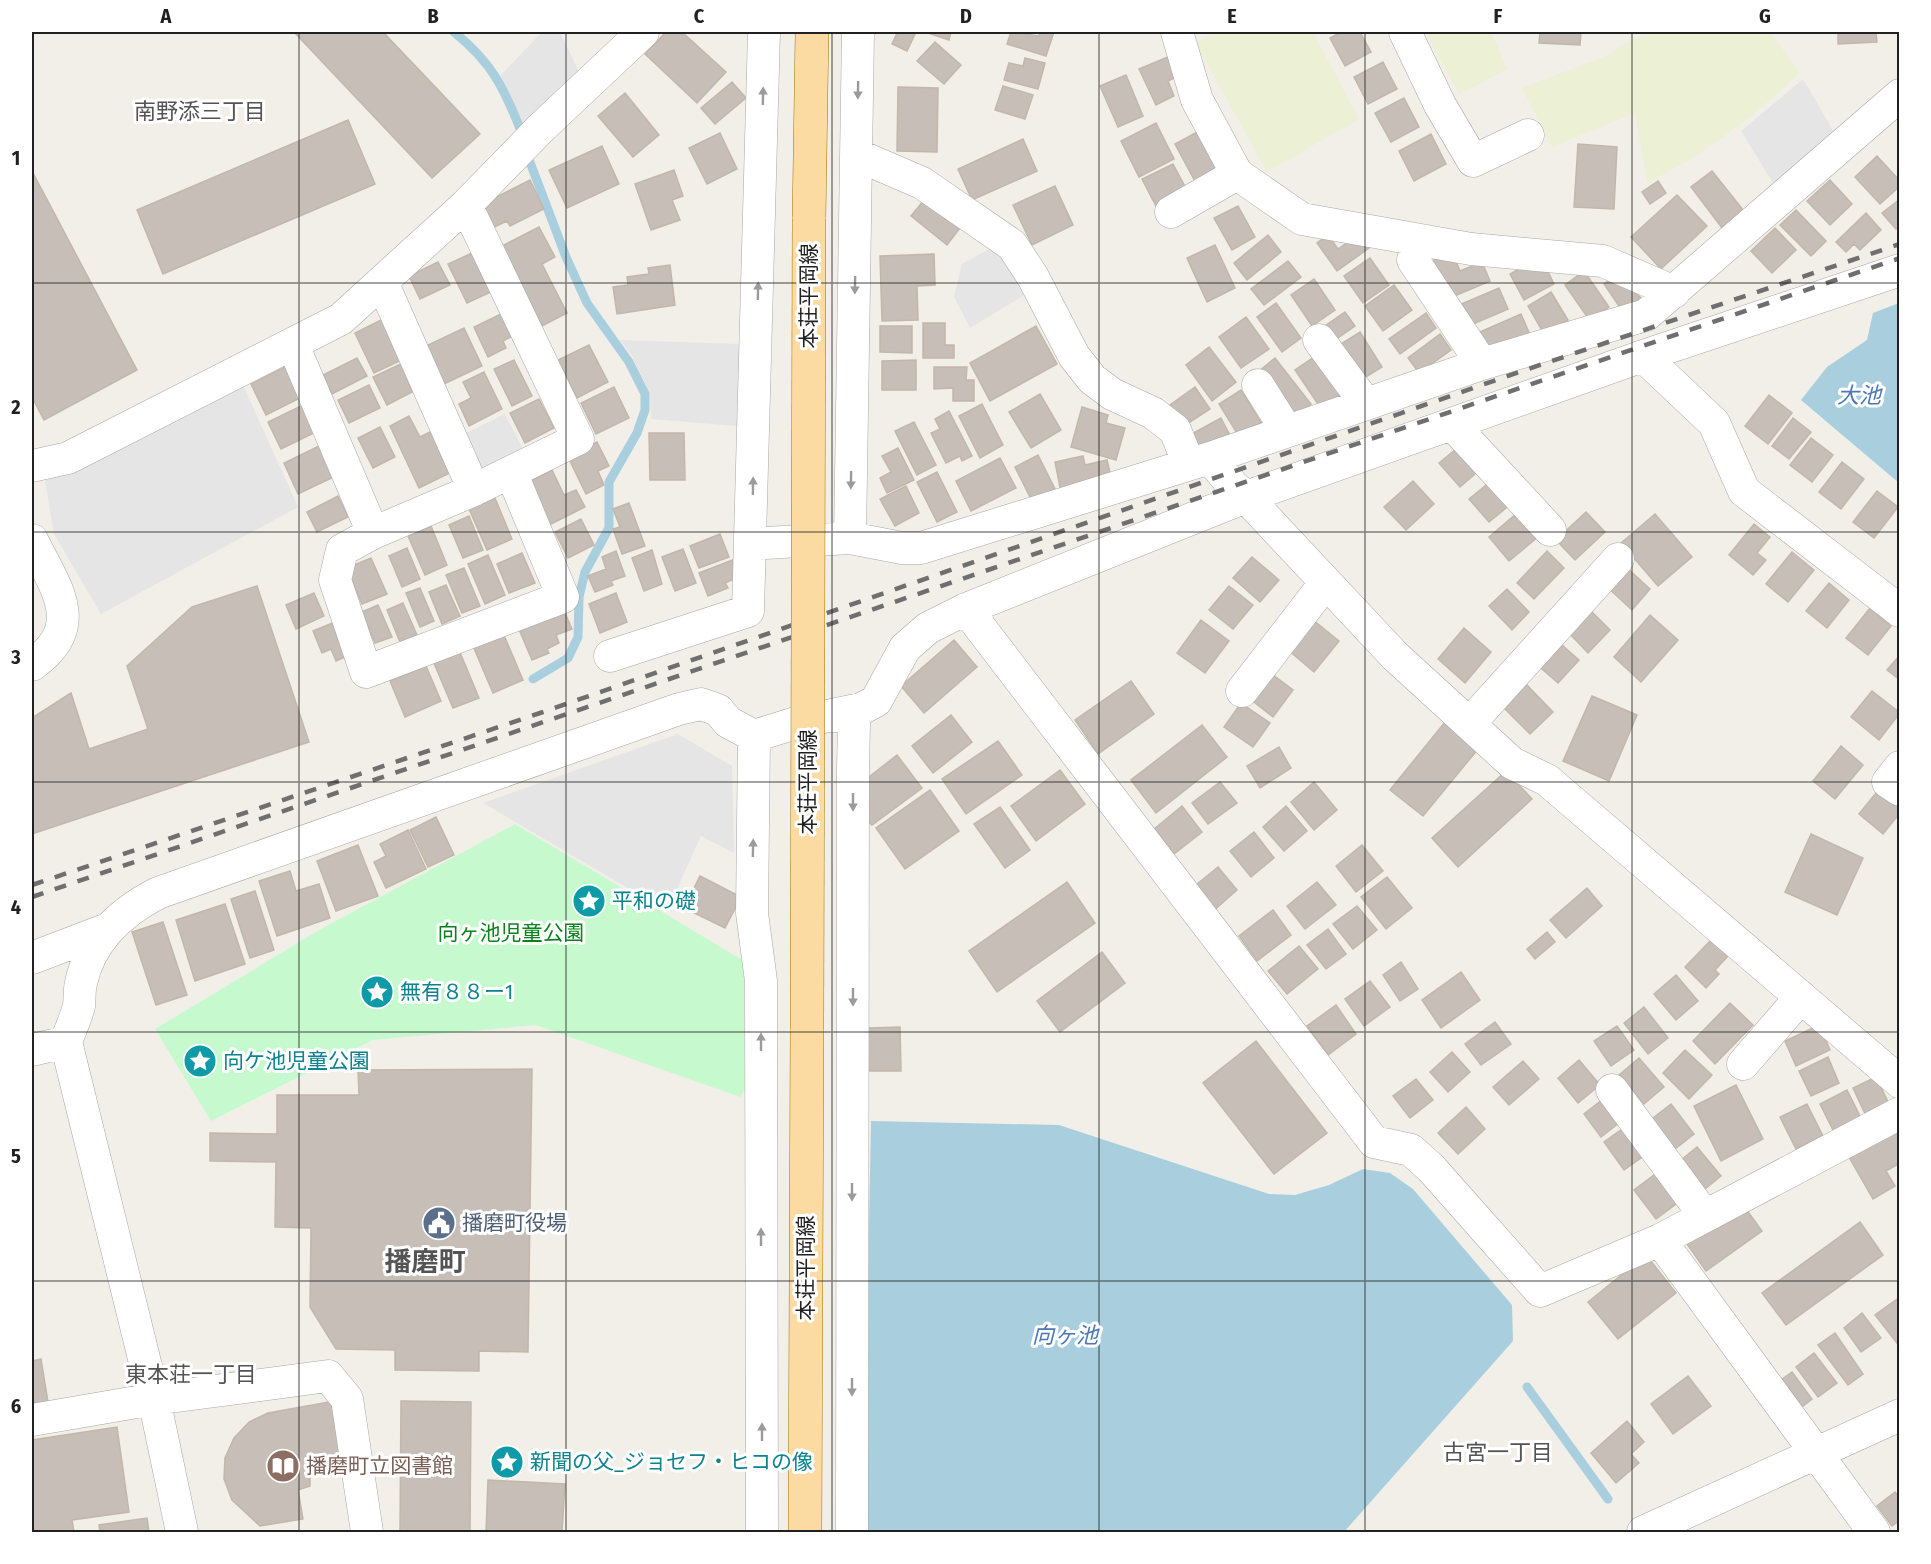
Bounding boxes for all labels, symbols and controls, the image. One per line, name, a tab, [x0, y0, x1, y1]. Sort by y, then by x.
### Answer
text: A	[160, 4, 173, 28]
text: B	[427, 4, 439, 28]
text: C	[694, 4, 705, 28]
text: D	[960, 4, 972, 28]
text: E	[1227, 4, 1237, 28]
text: F	[1494, 4, 1503, 28]
text: G	[1759, 4, 1771, 28]
one-way arrow	[853, 80, 863, 99]
one-way arrow	[758, 86, 767, 105]
district label: 南野添三丁目	[134, 98, 266, 125]
text: 1	[12, 146, 20, 170]
street label: 本荘平岡線	[796, 244, 822, 349]
one-way arrow	[850, 275, 860, 294]
one-way arrow	[753, 281, 762, 300]
water label: 大池	[1837, 382, 1883, 409]
text: 2	[10, 395, 21, 419]
one-way arrow	[846, 470, 855, 489]
one-way arrow	[748, 476, 757, 495]
text: 3	[10, 645, 21, 669]
street label: 本荘平岡線	[795, 730, 821, 835]
one-way arrow	[848, 792, 858, 811]
one-way arrow	[748, 838, 757, 857]
place icon: 平和の礎	[571, 883, 607, 919]
place label: 平和の礎	[612, 888, 696, 914]
text: 4	[11, 895, 21, 919]
park label: 向ヶ池児童公園	[438, 920, 585, 946]
place icon: 無有８８ー1	[359, 974, 395, 1010]
place label: 無有８８ー1	[400, 979, 513, 1005]
one-way arrow	[848, 987, 857, 1006]
one-way arrow	[756, 1033, 766, 1052]
place icon: 向ケ池児童公園	[182, 1043, 218, 1079]
place label: 向ケ池児童公園	[223, 1048, 370, 1074]
text: 5	[11, 1144, 21, 1168]
one-way arrow	[847, 1182, 857, 1201]
public building icon: 播磨町役場	[421, 1205, 457, 1241]
place label: 播磨町役場	[462, 1210, 567, 1236]
street label: 本荘平岡線	[793, 1216, 819, 1321]
one-way arrow	[756, 1228, 766, 1247]
district label: 播磨町	[385, 1246, 466, 1278]
water label: 向ヶ池	[1032, 1322, 1100, 1349]
district label: 東本荘一丁目	[125, 1361, 257, 1388]
one-way arrow	[847, 1377, 857, 1396]
text: 6	[11, 1394, 21, 1418]
one-way arrow	[757, 1423, 767, 1442]
district label: 古宮一丁目	[1443, 1439, 1553, 1466]
place icon: 新聞の父_ジョセフ・ヒコの像	[489, 1444, 525, 1480]
library icon: 播磨町立図書館	[265, 1448, 301, 1484]
place label: 新聞の父_ジョセフ・ヒコの像	[530, 1449, 813, 1475]
place label: 播磨町立図書館	[306, 1453, 453, 1479]

